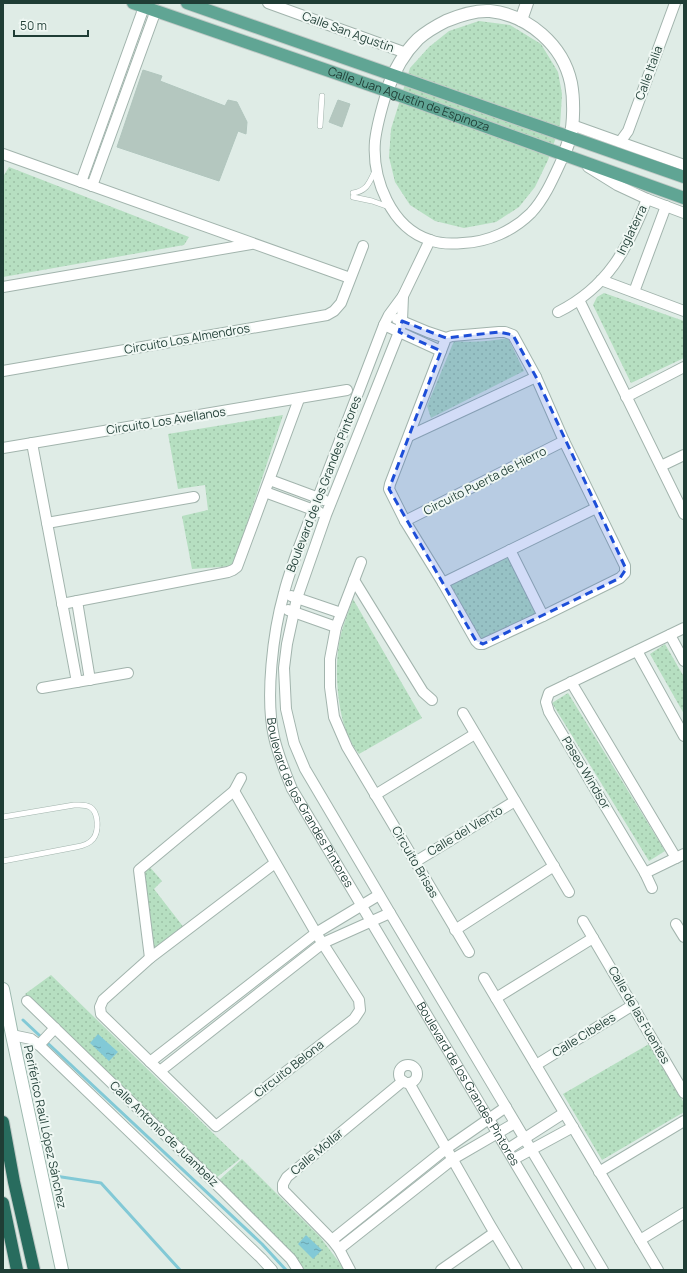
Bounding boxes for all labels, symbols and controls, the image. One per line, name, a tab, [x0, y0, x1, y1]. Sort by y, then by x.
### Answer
street label: Calle San Agustín	[300, 7, 397, 56]
scale bar	[14, 12, 88, 38]
text: 50 m	[20, 17, 47, 34]
street label: Calle Italia	[631, 43, 666, 102]
street label: Calle Juan Agustín de Espinoza	[326, 62, 492, 135]
street label: Inglaterra	[612, 202, 651, 257]
street label: Circuito Los Almendros	[123, 319, 251, 358]
street label: Boulevard de los Grandes Pintores	[282, 393, 365, 575]
street label: Circuito Los Avellanos	[105, 403, 227, 438]
street label: Circuito Puerta de Hierro	[420, 442, 549, 519]
street label: Boulevard de los Grandes Pintores	[263, 717, 358, 891]
street label: Paseo Windsor	[558, 733, 615, 813]
street label: Calle del Viento	[424, 801, 506, 860]
street label: Circuito Brisas	[388, 823, 443, 901]
street label: Calle de las Fuentes	[605, 963, 674, 1067]
street label: Boulevard de los Grandes Pintores	[413, 998, 524, 1169]
street label: Calle Cibeles	[549, 1008, 619, 1061]
street label: Circuito Belona	[250, 1036, 327, 1101]
street label: Periférico Raúl López Sánchez	[20, 1044, 71, 1210]
street label: Calle Antonio de Juambelz	[106, 1077, 223, 1190]
street label: Calle Mollar	[287, 1124, 347, 1179]

